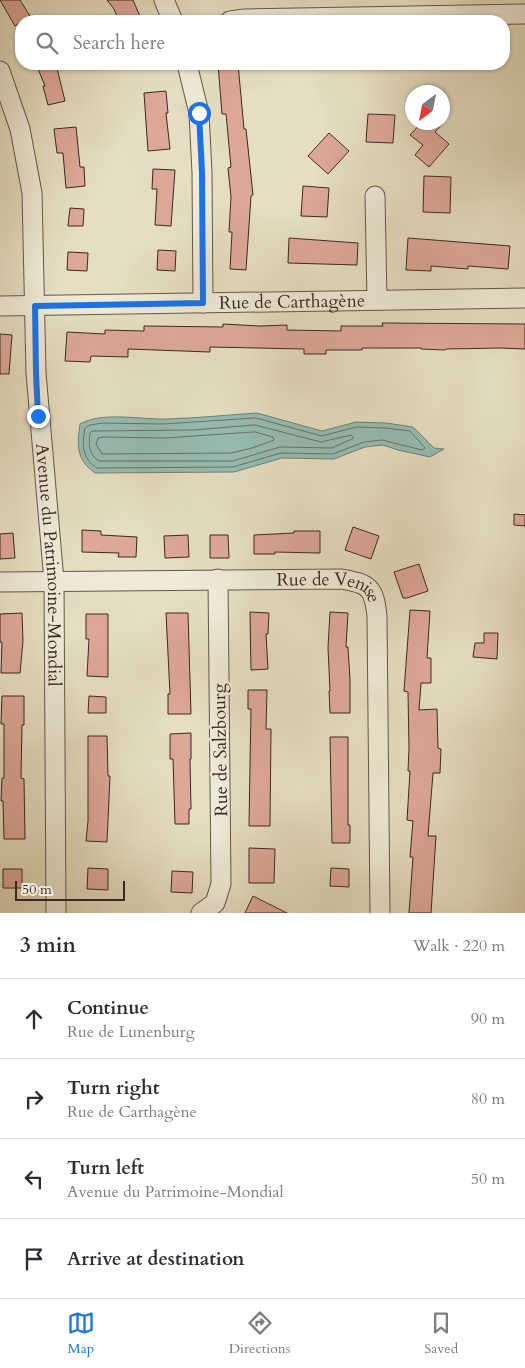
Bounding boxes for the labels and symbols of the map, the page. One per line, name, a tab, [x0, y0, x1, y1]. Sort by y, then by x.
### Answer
north arrow	[405, 85, 450, 130]
route start	[188, 102, 211, 125]
street label: Rue de Carthagène	[219, 288, 365, 316]
route end	[27, 405, 50, 428]
street label: Avenue du Patrimoine-Mondial	[29, 442, 67, 687]
street label: Rue de Venise	[276, 567, 386, 606]
street label: Rue de Salzbourg	[207, 682, 234, 817]
scale bar	[15, 878, 125, 901]

